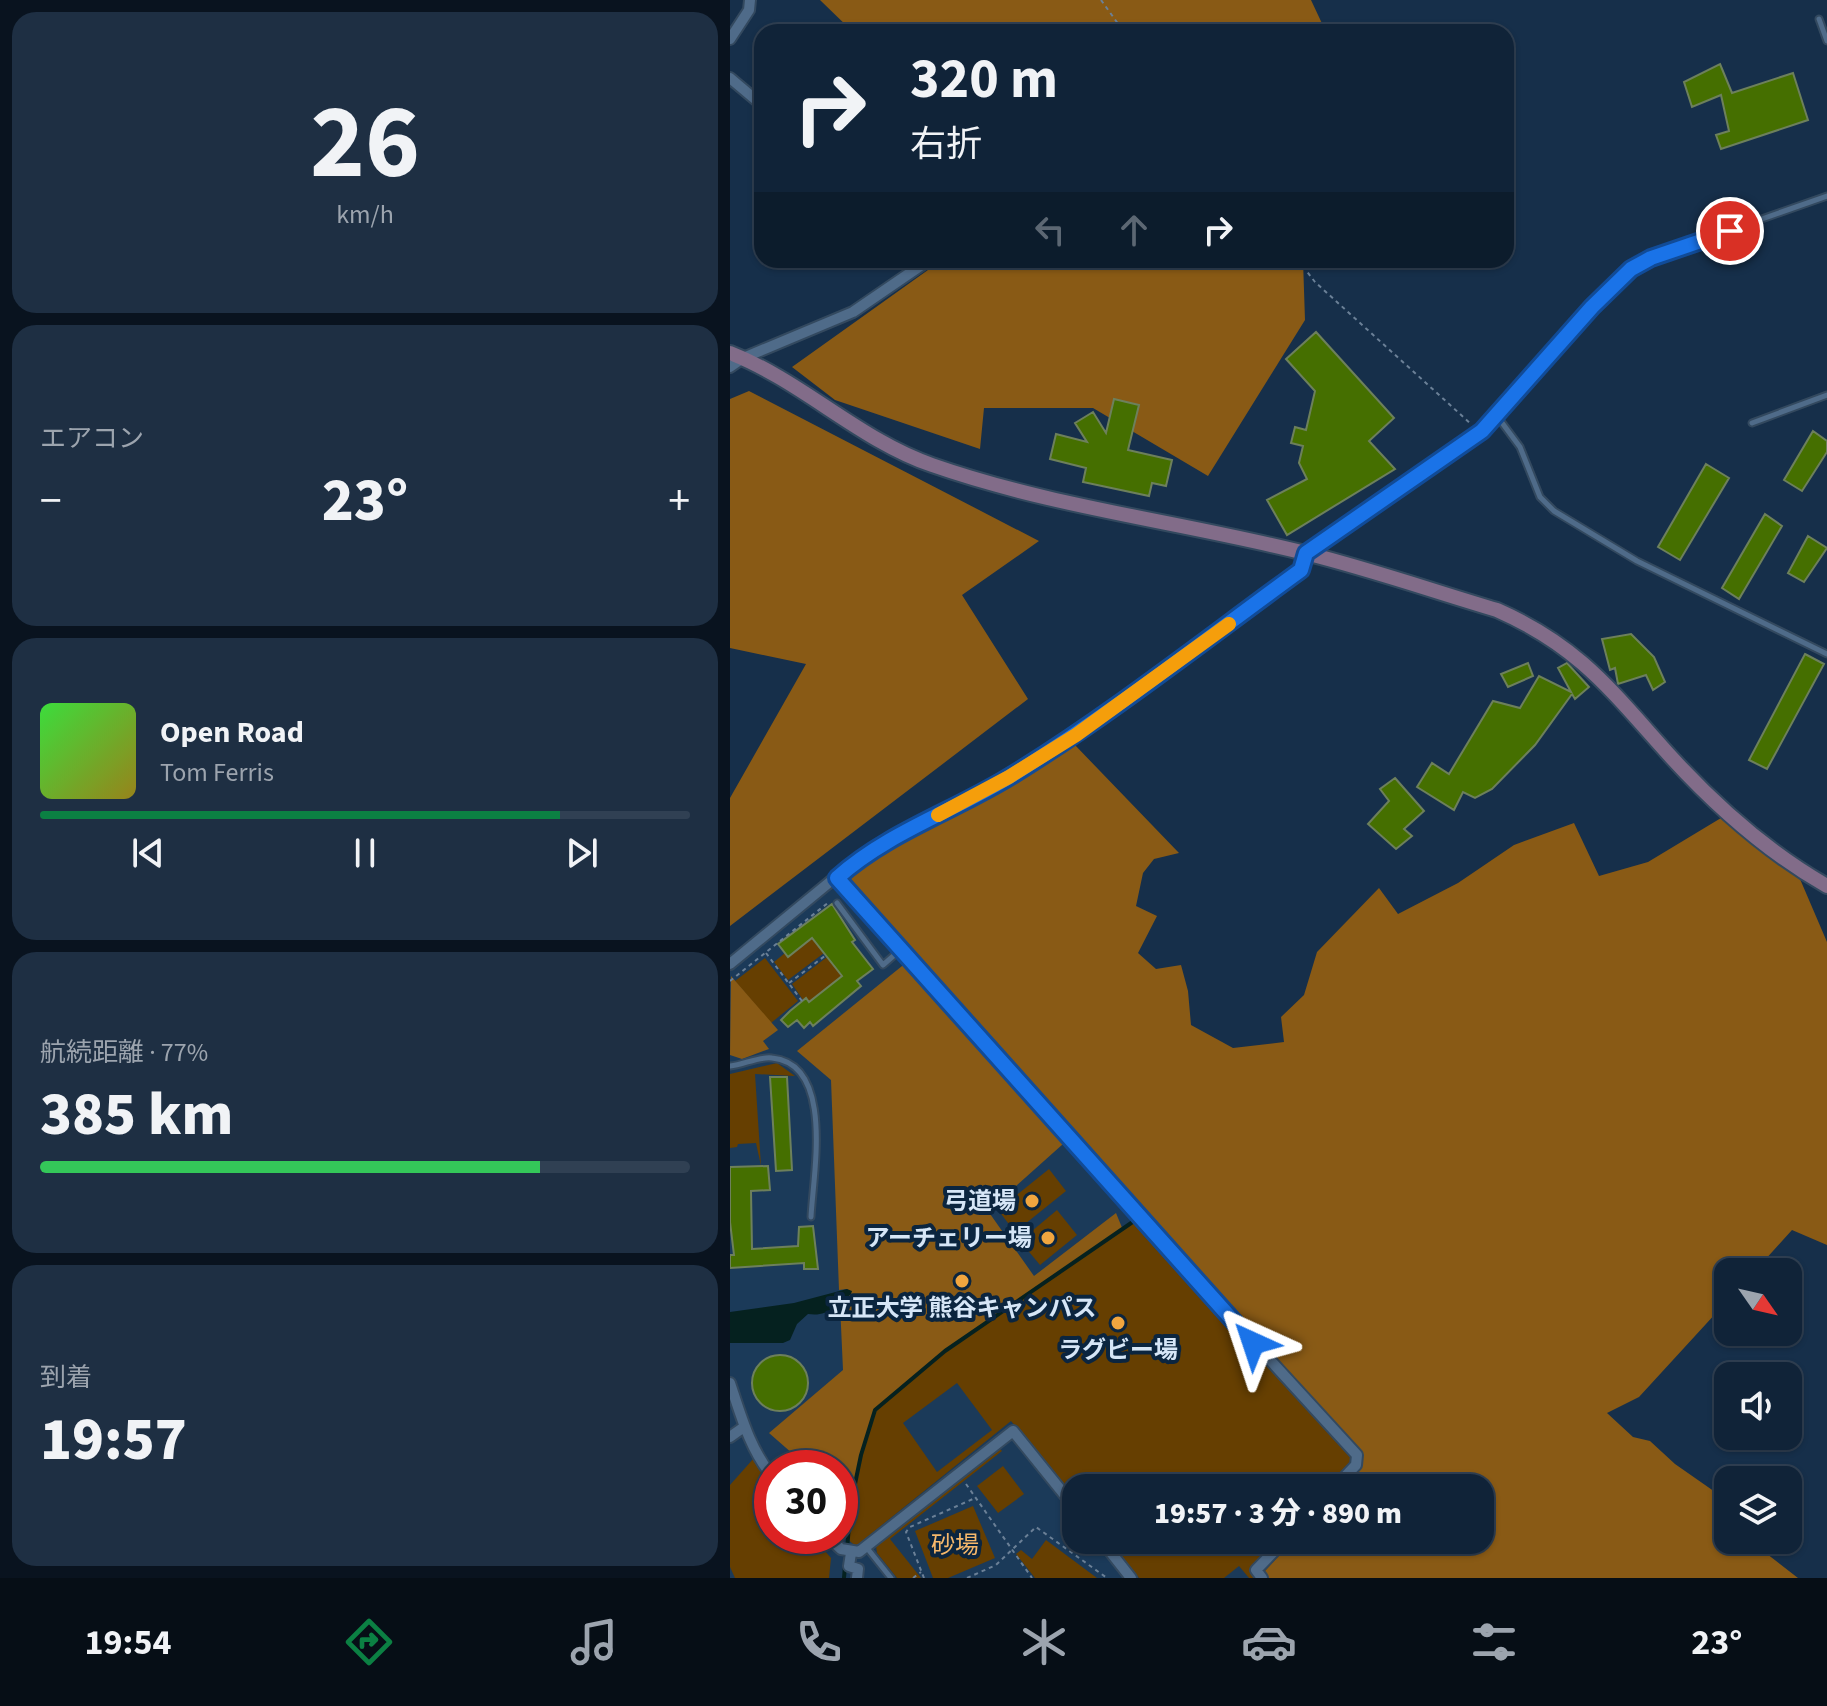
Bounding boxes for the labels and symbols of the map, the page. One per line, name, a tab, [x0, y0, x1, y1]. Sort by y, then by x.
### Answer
pin	[1696, 197, 1764, 265]
place label: 弓道場	[944, 1184, 1016, 1219]
marker: 弓道場	[1023, 1192, 1041, 1210]
place label: アーチェリー場	[865, 1221, 1032, 1256]
marker: アーチェリー場	[1039, 1229, 1057, 1247]
north arrow	[1714, 1258, 1802, 1346]
marker: 立正大学 熊谷キャンパス	[953, 1272, 971, 1290]
place label: 立正大学 熊谷キャンパス	[828, 1291, 1096, 1326]
position arrow	[1211, 1301, 1295, 1385]
marker: ラグビー場	[1109, 1314, 1127, 1332]
place label: ラグビー場	[1058, 1333, 1178, 1368]
speed limit sign: 30	[754, 1450, 858, 1554]
park label: 砂場	[931, 1528, 979, 1563]

